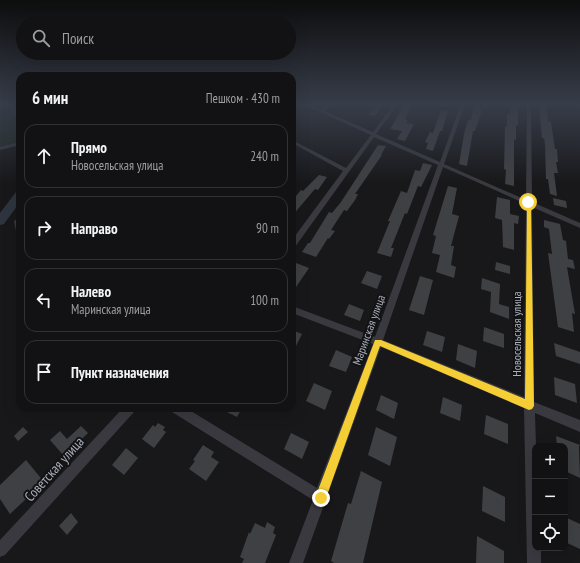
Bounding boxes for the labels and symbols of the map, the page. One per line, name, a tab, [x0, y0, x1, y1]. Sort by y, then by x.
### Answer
route start	[519, 193, 537, 211]
street label: Новосельская улица	[509, 291, 524, 377]
street label: Маринская улица	[349, 293, 388, 367]
street label: Советская улица	[20, 433, 88, 505]
route end	[312, 489, 330, 507]

